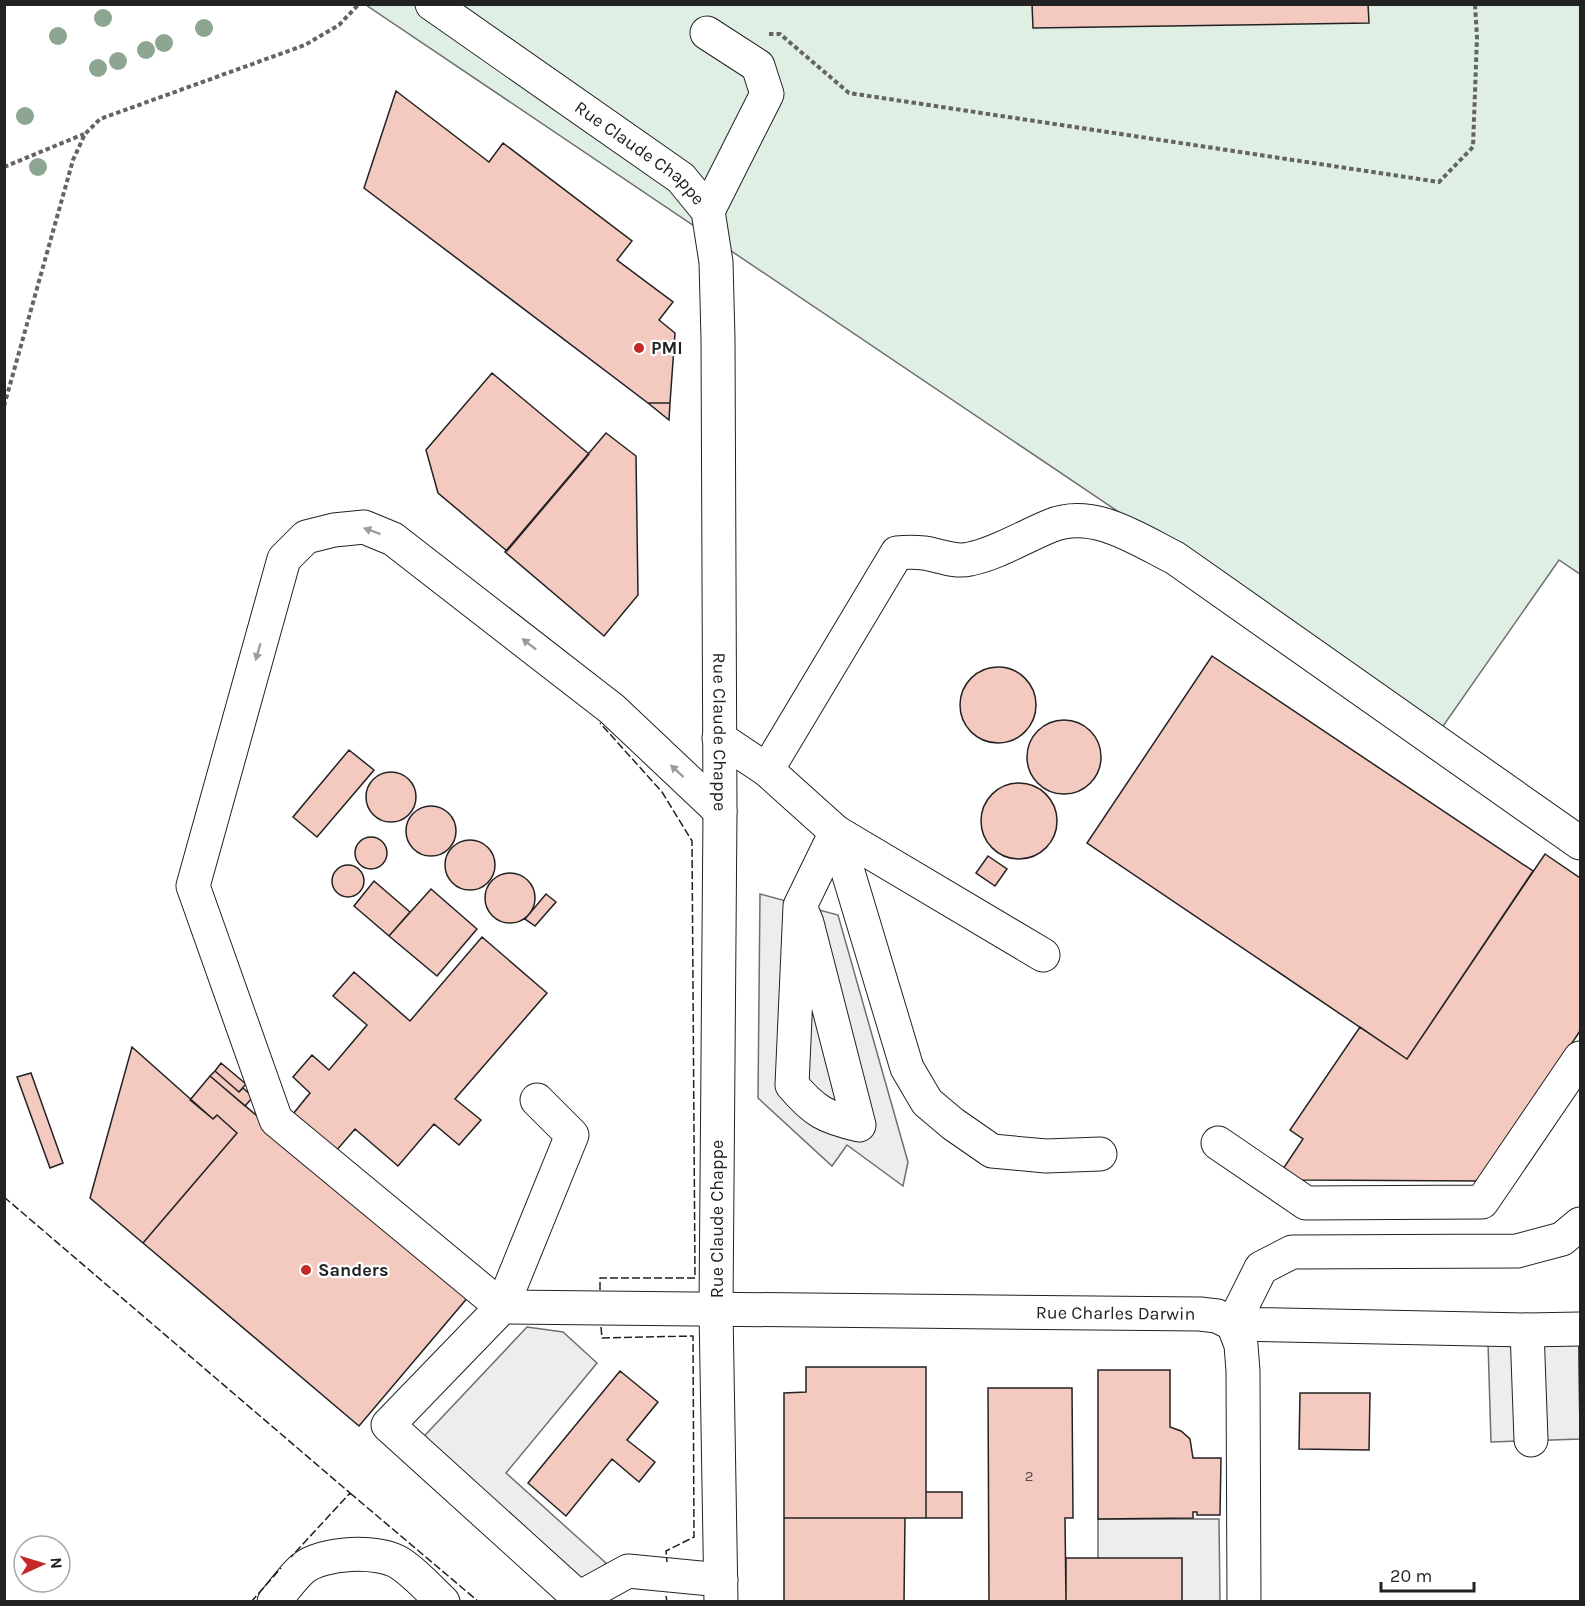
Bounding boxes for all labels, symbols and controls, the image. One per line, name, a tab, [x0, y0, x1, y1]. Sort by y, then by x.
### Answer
street label: Rue Claude Chappe	[570, 96, 710, 209]
place label: PMI	[651, 337, 683, 359]
marker: PMI	[632, 341, 646, 355]
one-way arrow	[362, 525, 380, 535]
one-way arrow	[521, 638, 537, 651]
one-way arrow	[253, 643, 263, 661]
street label: Rue Claude Chappe	[708, 653, 731, 811]
one-way arrow	[671, 764, 685, 778]
street label: Rue Claude Chappe	[706, 1140, 728, 1298]
place label: Sanders	[318, 1259, 388, 1281]
marker: Sanders	[299, 1263, 313, 1277]
street label: Rue Charles Darwin	[1036, 1301, 1195, 1325]
house number: 2	[1025, 1467, 1033, 1485]
north arrow	[12, 1534, 72, 1594]
scale bar	[1381, 1555, 1474, 1593]
text: N	[47, 1557, 66, 1569]
text: 20 m	[1390, 1565, 1432, 1587]

